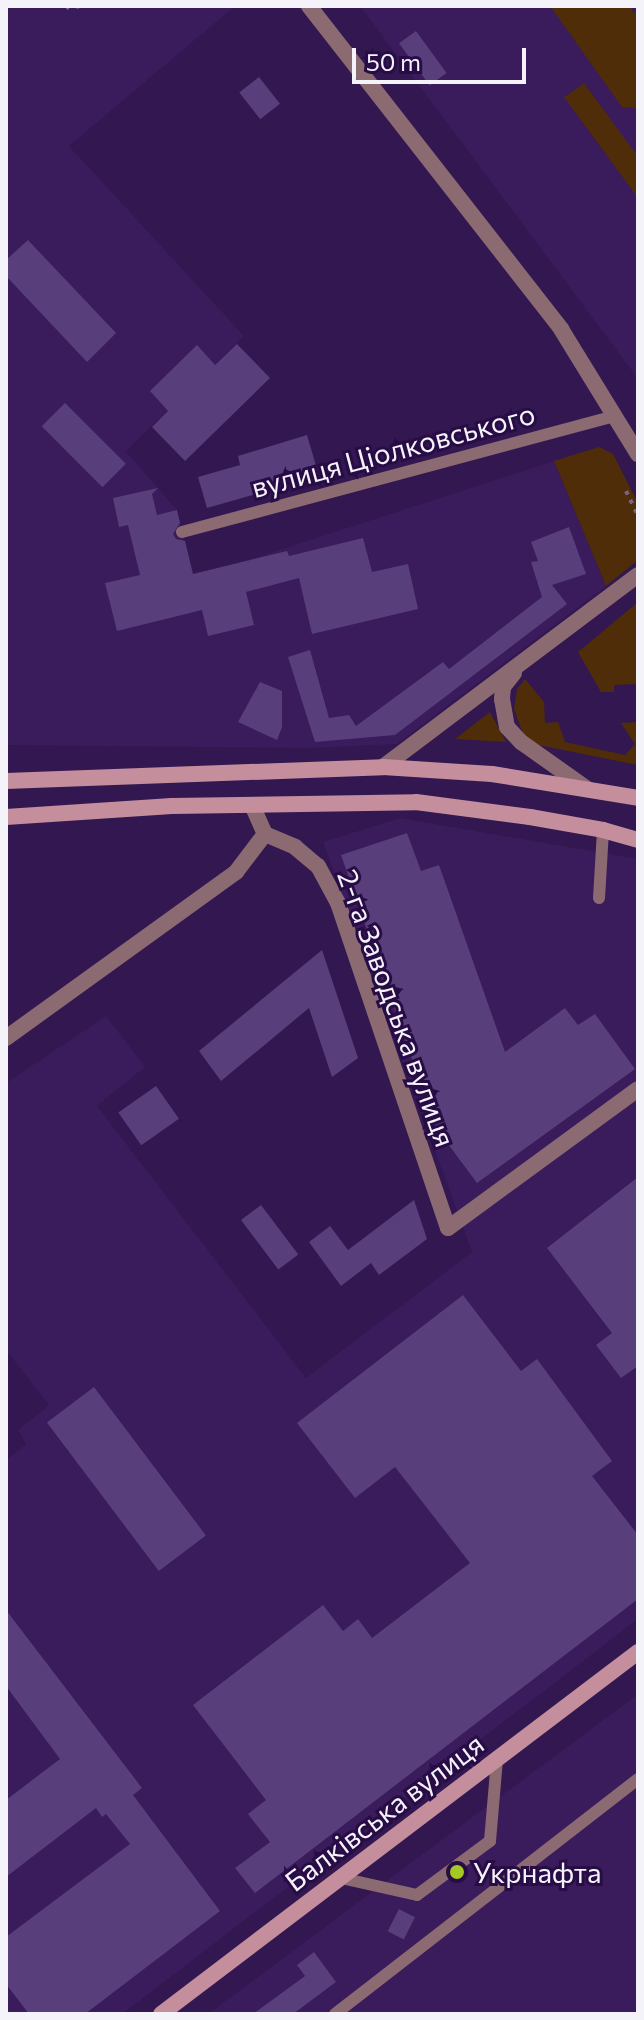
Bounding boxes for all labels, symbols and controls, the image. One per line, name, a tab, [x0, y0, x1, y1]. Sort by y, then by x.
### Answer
scale bar	[356, 32, 530, 82]
text: 50 m	[366, 47, 421, 76]
street label: вулиця Ціолковського	[247, 396, 539, 504]
street label: 2-га Заводська вулиця	[331, 865, 463, 1151]
street label: Балківська вулиця	[278, 1726, 490, 1898]
place label: Укрнафта	[473, 1855, 602, 1889]
marker: Укрнафта	[448, 1863, 466, 1881]

